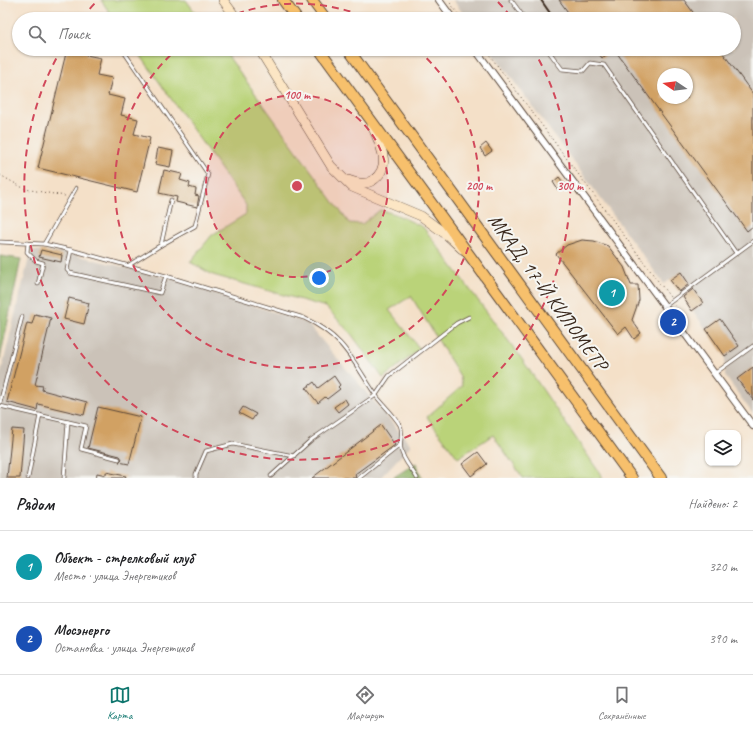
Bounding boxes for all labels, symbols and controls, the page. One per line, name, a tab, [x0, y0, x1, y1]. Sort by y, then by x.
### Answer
search box	[12, 12, 741, 56]
icon: search	[26, 23, 48, 45]
text: Поиск	[58, 25, 90, 44]
north arrow	[657, 68, 693, 104]
text: 100 m	[284, 87, 311, 103]
text: 200 m	[466, 178, 493, 194]
text: 300 m	[557, 178, 584, 194]
centre of rings	[290, 179, 304, 193]
street label: МКАД, 17-Й КИЛОМЕТР	[483, 209, 613, 375]
your location	[309, 268, 329, 288]
pin: 1	[599, 278, 625, 308]
pin: 2	[660, 307, 686, 337]
map controls	[705, 430, 741, 466]
button: layers	[705, 430, 741, 466]
text: Рядом	[16, 494, 54, 515]
text: Найдено: 2	[689, 496, 737, 512]
text: Объект - стрелковый клуб	[54, 549, 193, 568]
text: 1	[26, 559, 32, 575]
text: 320 m	[709, 559, 737, 575]
text: Место · улица Энергетиков	[54, 568, 175, 584]
text: Мосэнерго	[54, 621, 109, 640]
text: 2	[26, 631, 32, 647]
text: 390 m	[709, 631, 737, 647]
text: Остановка · улица Энергетиков	[54, 640, 193, 656]
tab: Карта	[107, 684, 132, 722]
tab: Маршрут	[347, 684, 383, 722]
tab: Сохранённые	[598, 684, 646, 722]

